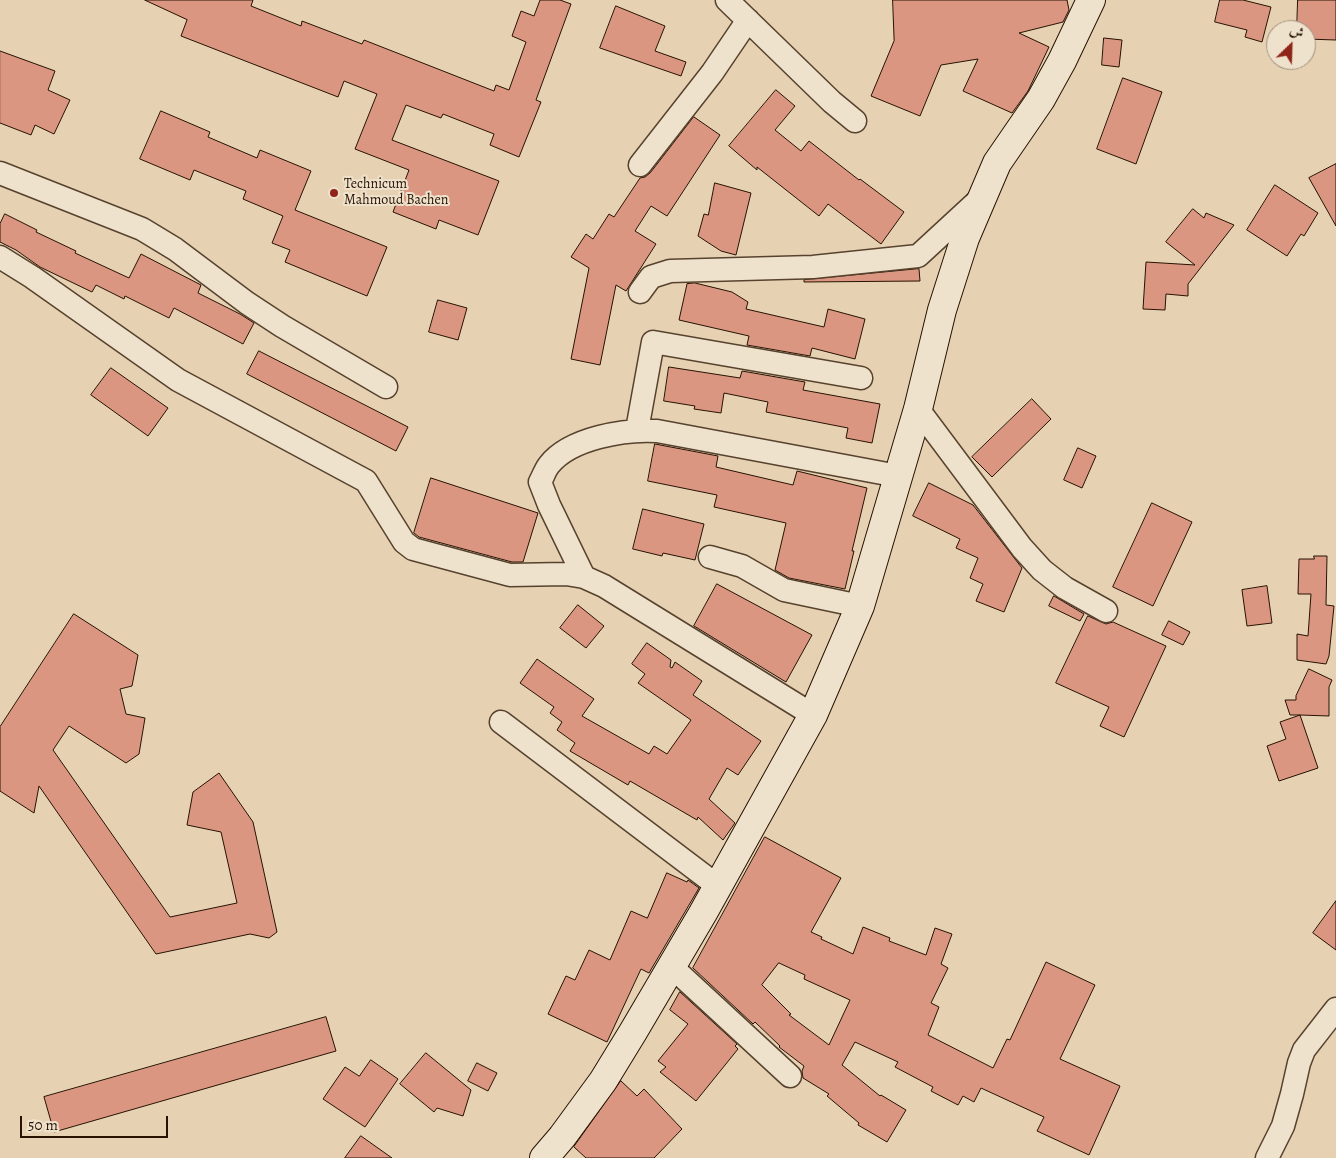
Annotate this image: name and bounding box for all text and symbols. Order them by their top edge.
north arrow [1266,20,1316,70]
text: ش [1287,20,1307,43]
place label: Technicum Mahmoud Bachen [344,177,448,210]
marker: Technicum Mahmoud Bachen [328,187,340,199]
scale bar [22,1106,170,1138]
text: 50 m [28,1115,58,1135]

